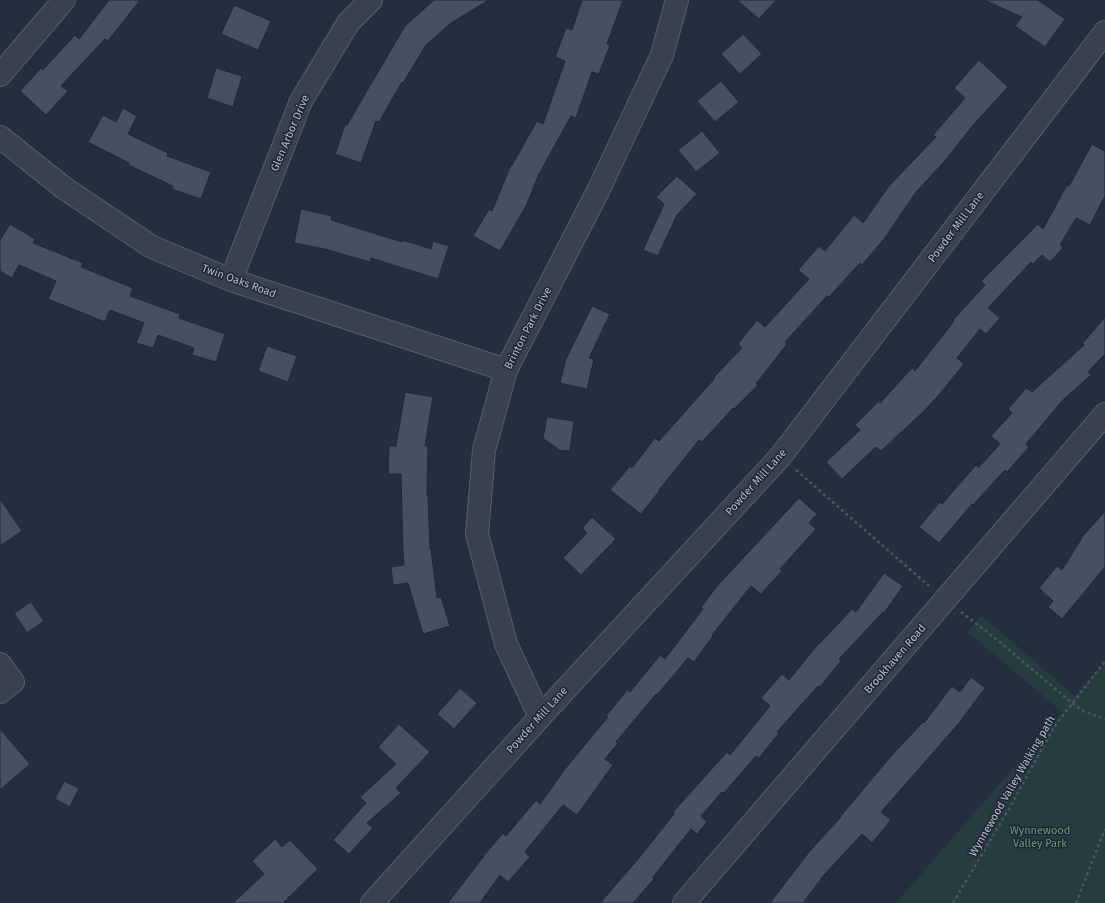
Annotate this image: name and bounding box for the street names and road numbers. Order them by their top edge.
street label: Glen Arbor Drive [268,93,312,173]
street label: Powder Mill Lane [925,189,987,265]
street label: Twin Oaks Road [200,262,278,300]
street label: Brinton Park Drive [502,285,554,371]
street label: Powder Mill Lane [723,446,789,518]
street label: Brookhaven Road [861,622,929,696]
street label: Powder Mill Lane [504,684,570,756]
street label: Wynnewood Valley Walking path [966,713,1058,859]

